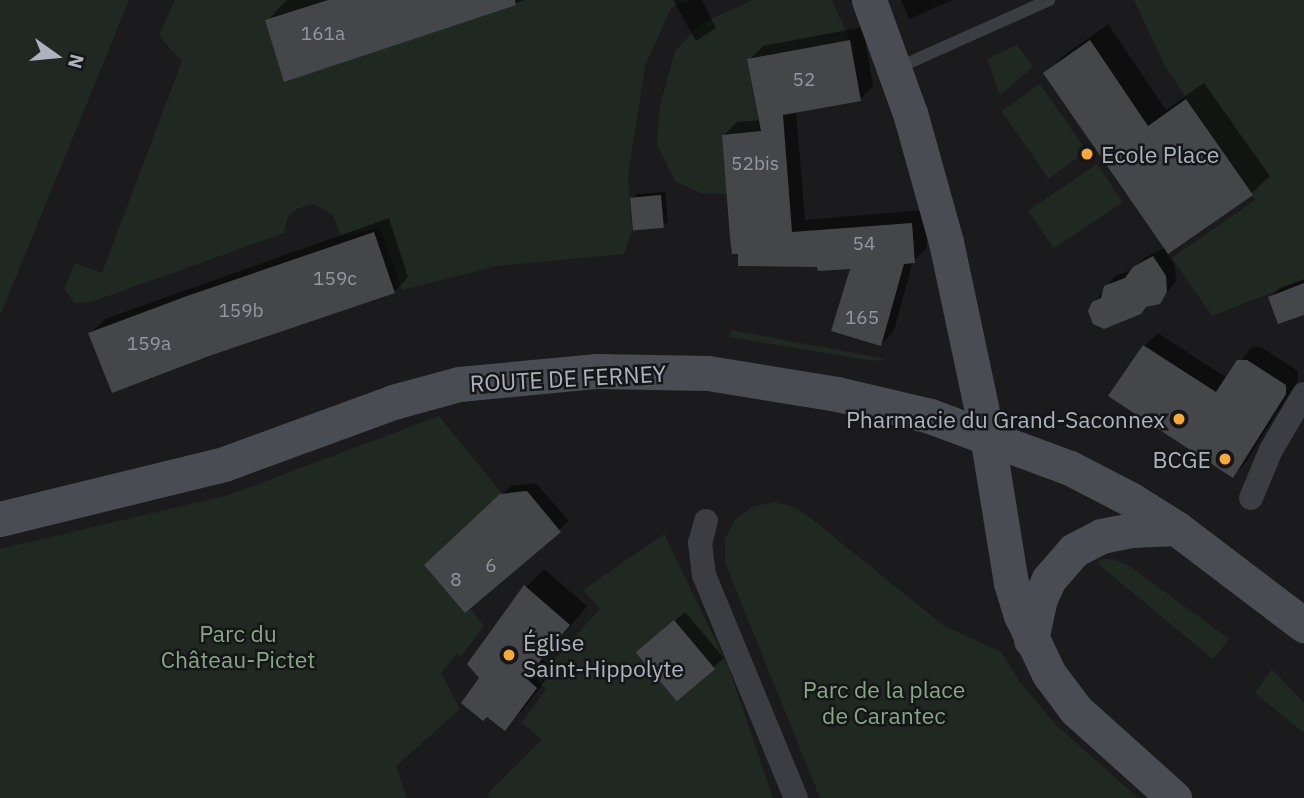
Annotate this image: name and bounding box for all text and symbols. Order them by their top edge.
north arrow [21,21,91,91]
house number: 161a [301,23,345,45]
text: N [63,52,90,71]
house number: 52 [793,69,815,91]
place label: Ecole Place [1101,140,1219,168]
marker: Ecole Place [1079,146,1095,162]
house number: 52bis [731,153,779,175]
house number: 54 [853,233,875,255]
house number: 159c [313,268,357,290]
house number: 159b [218,300,264,322]
house number: 165 [845,307,879,329]
house number: 159a [127,333,171,355]
street label: ROUTE DE FERNEY [469,359,667,397]
place label: Pharmacie du Grand-Saconnex [846,405,1165,433]
marker: Pharmacie du Grand-Saconnex [1171,411,1187,427]
place label: BCGE [1153,445,1211,473]
marker: BCGE [1217,451,1233,467]
house number: 6 [485,555,497,577]
house number: 8 [450,569,462,591]
park label: Parc du Château-Pictet [161,619,315,673]
place label: Église Saint-Hippolyte [523,628,684,682]
marker: Église Saint-Hippolyte [501,647,517,663]
park label: Parc de la place de Carantec [803,675,965,729]

